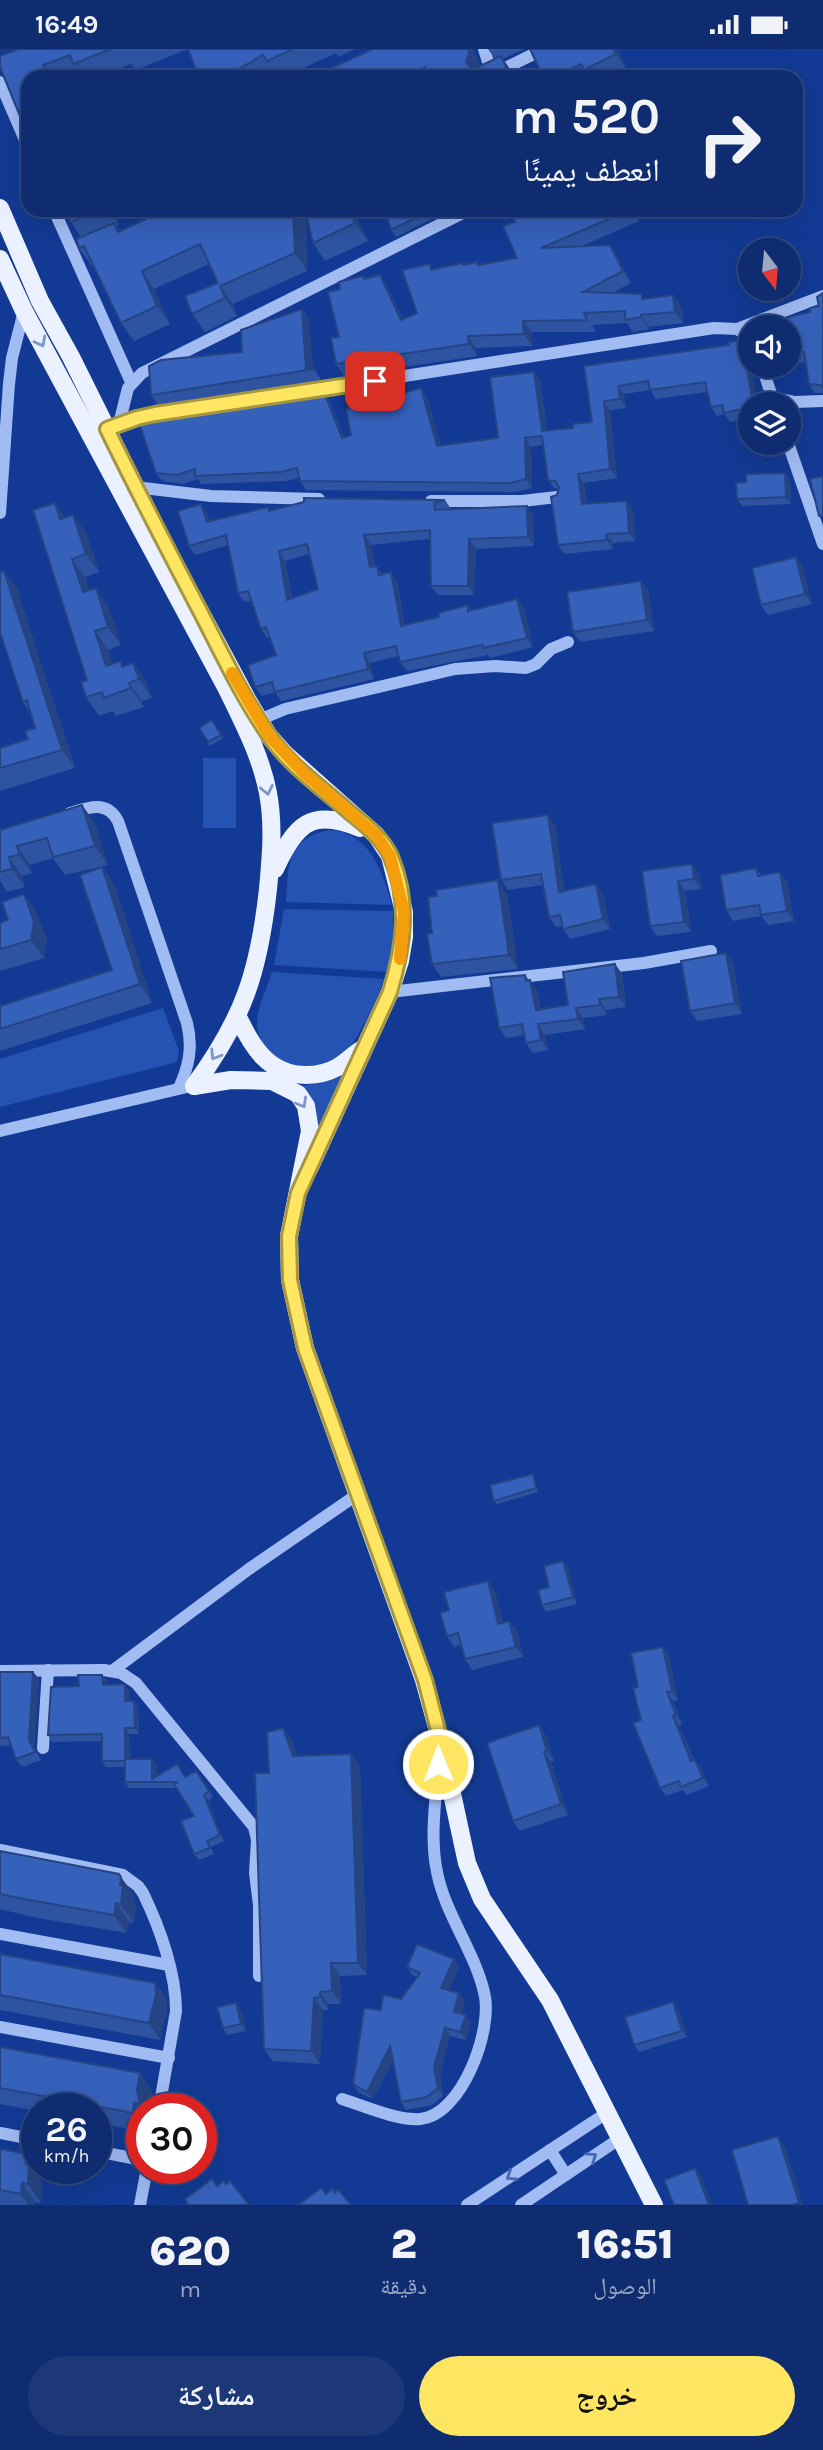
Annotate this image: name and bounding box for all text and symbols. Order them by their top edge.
text: 16:49 [35,9,98,40]
text: 520 m [512,88,660,145]
icon: right [684,98,775,189]
text: انعطف يمينًا [523,152,660,189]
north arrow [738,238,802,301]
map controls [738,238,801,455]
button: sound [738,315,801,378]
one-way arrow [33,335,46,347]
pin [345,351,405,411]
icon: arrive [356,362,394,400]
button: layers [738,392,801,455]
one-way arrow [259,784,274,796]
one-way arrow [211,1048,224,1061]
one-way arrow [294,1096,307,1109]
position arrow [401,1727,475,1801]
speed limit sign: 30 [126,2093,217,2184]
text: 26 [45,2109,88,2150]
text: km/h [44,2145,89,2167]
one-way arrow [584,2153,597,2166]
one-way arrow [506,2168,519,2181]
text: 2 [390,2219,417,2269]
text: 16:51 [576,2219,674,2269]
text: 620 [149,2226,231,2276]
text: دقيقة [380,2273,427,2300]
text: الوصول [593,2273,657,2300]
text: m [179,2276,201,2303]
button: مشاركة [28,2356,405,2436]
button: خروج [419,2356,795,2436]

